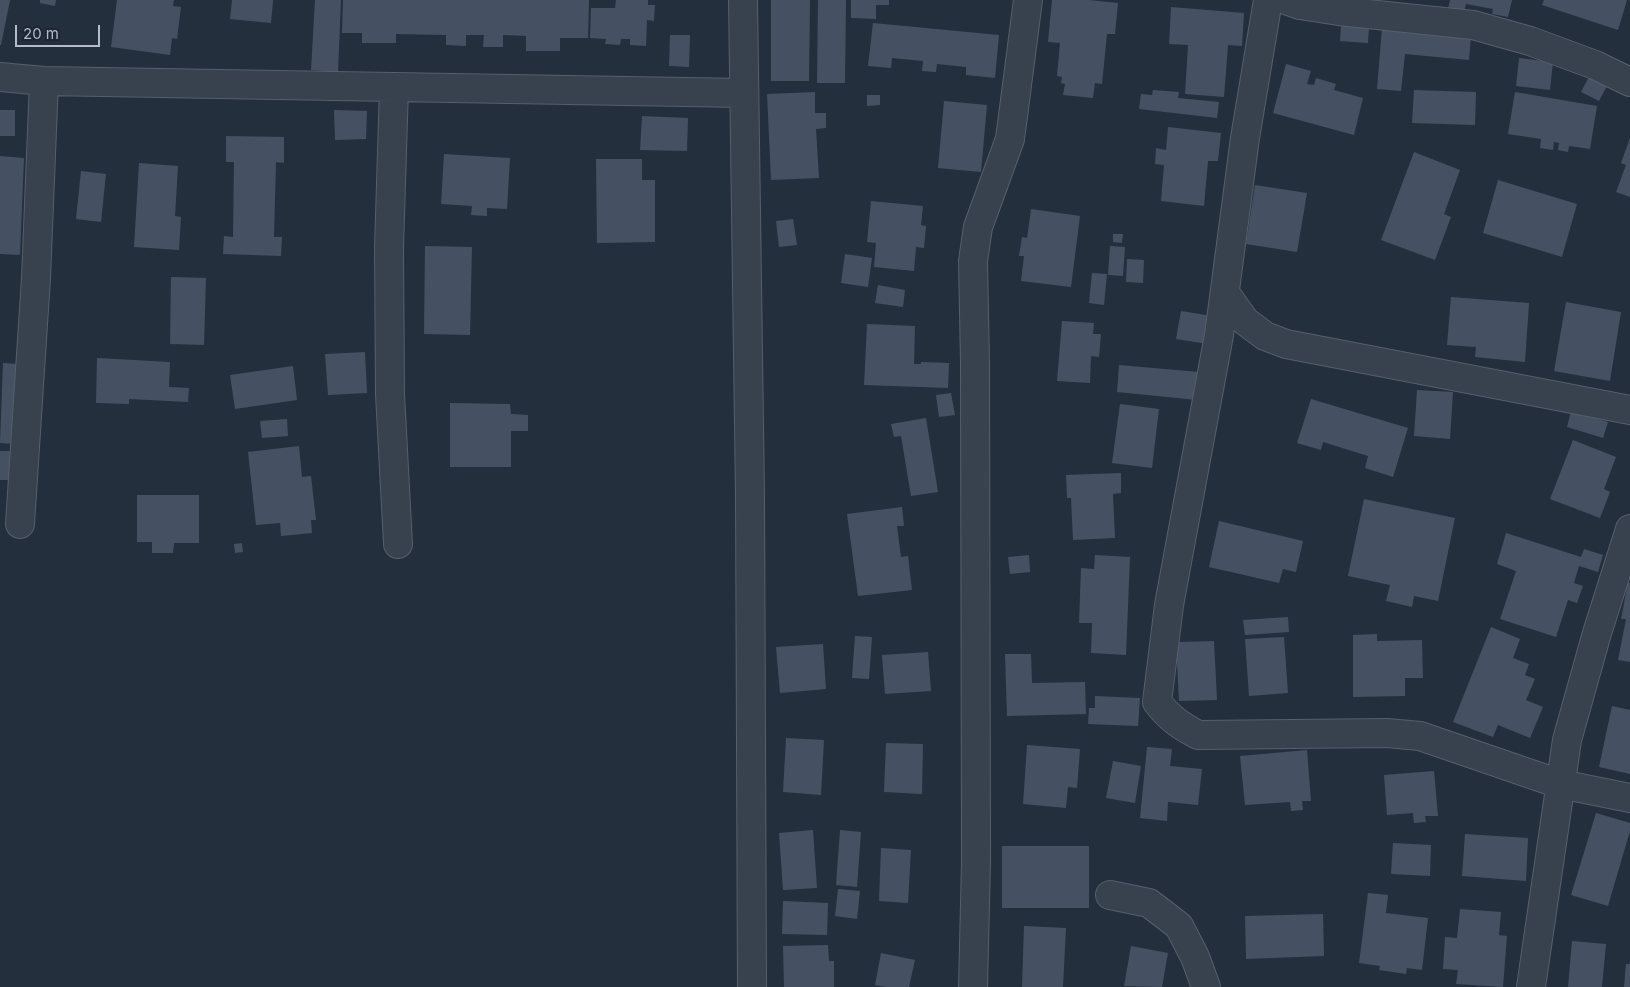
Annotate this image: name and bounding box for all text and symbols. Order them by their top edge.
scale bar [18,15,102,47]
text: 20 m [23,24,59,43]

